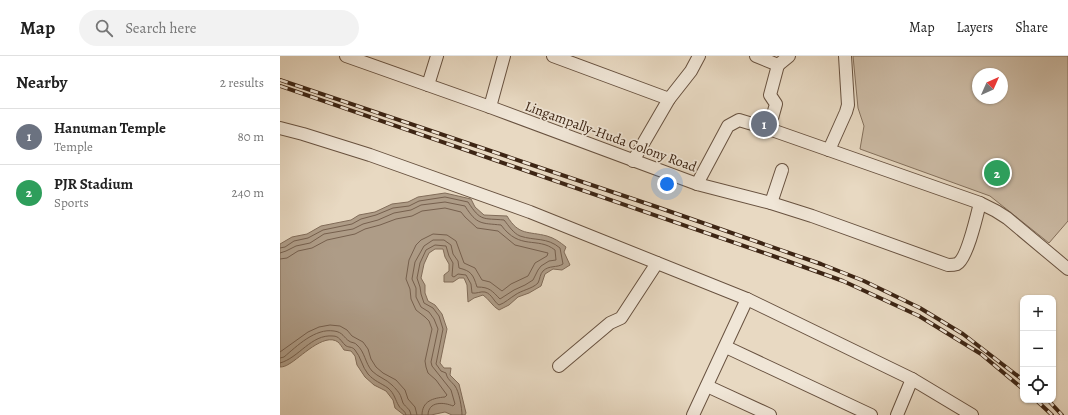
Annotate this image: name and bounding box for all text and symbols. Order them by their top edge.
search box [79,10,359,46]
text: Map [20,15,55,41]
icon: search [93,17,115,39]
text: Search here [125,18,197,38]
text: Map [909,18,935,37]
text: Layers [957,18,993,37]
text: Share [1015,18,1048,37]
north arrow [972,68,1008,104]
text: Nearby [16,71,67,94]
text: 2 results [220,74,264,91]
street label: Lingampally-Huda Colony Road [522,96,700,177]
pin: 1 [751,109,777,139]
text: Hanuman Temple [54,118,166,138]
text: 1 [27,128,31,145]
text: 80 m [237,128,264,145]
text: Temple [54,138,93,155]
pin: 2 [984,158,1010,188]
text: PJR Stadium [54,174,133,194]
your location [657,174,677,194]
text: 2 [26,184,32,201]
text: 240 m [232,184,264,201]
text: Sports [54,194,89,211]
map controls [1020,295,1056,403]
button: + [1020,295,1056,331]
button: − [1020,331,1056,367]
button: locate [1020,367,1056,403]

